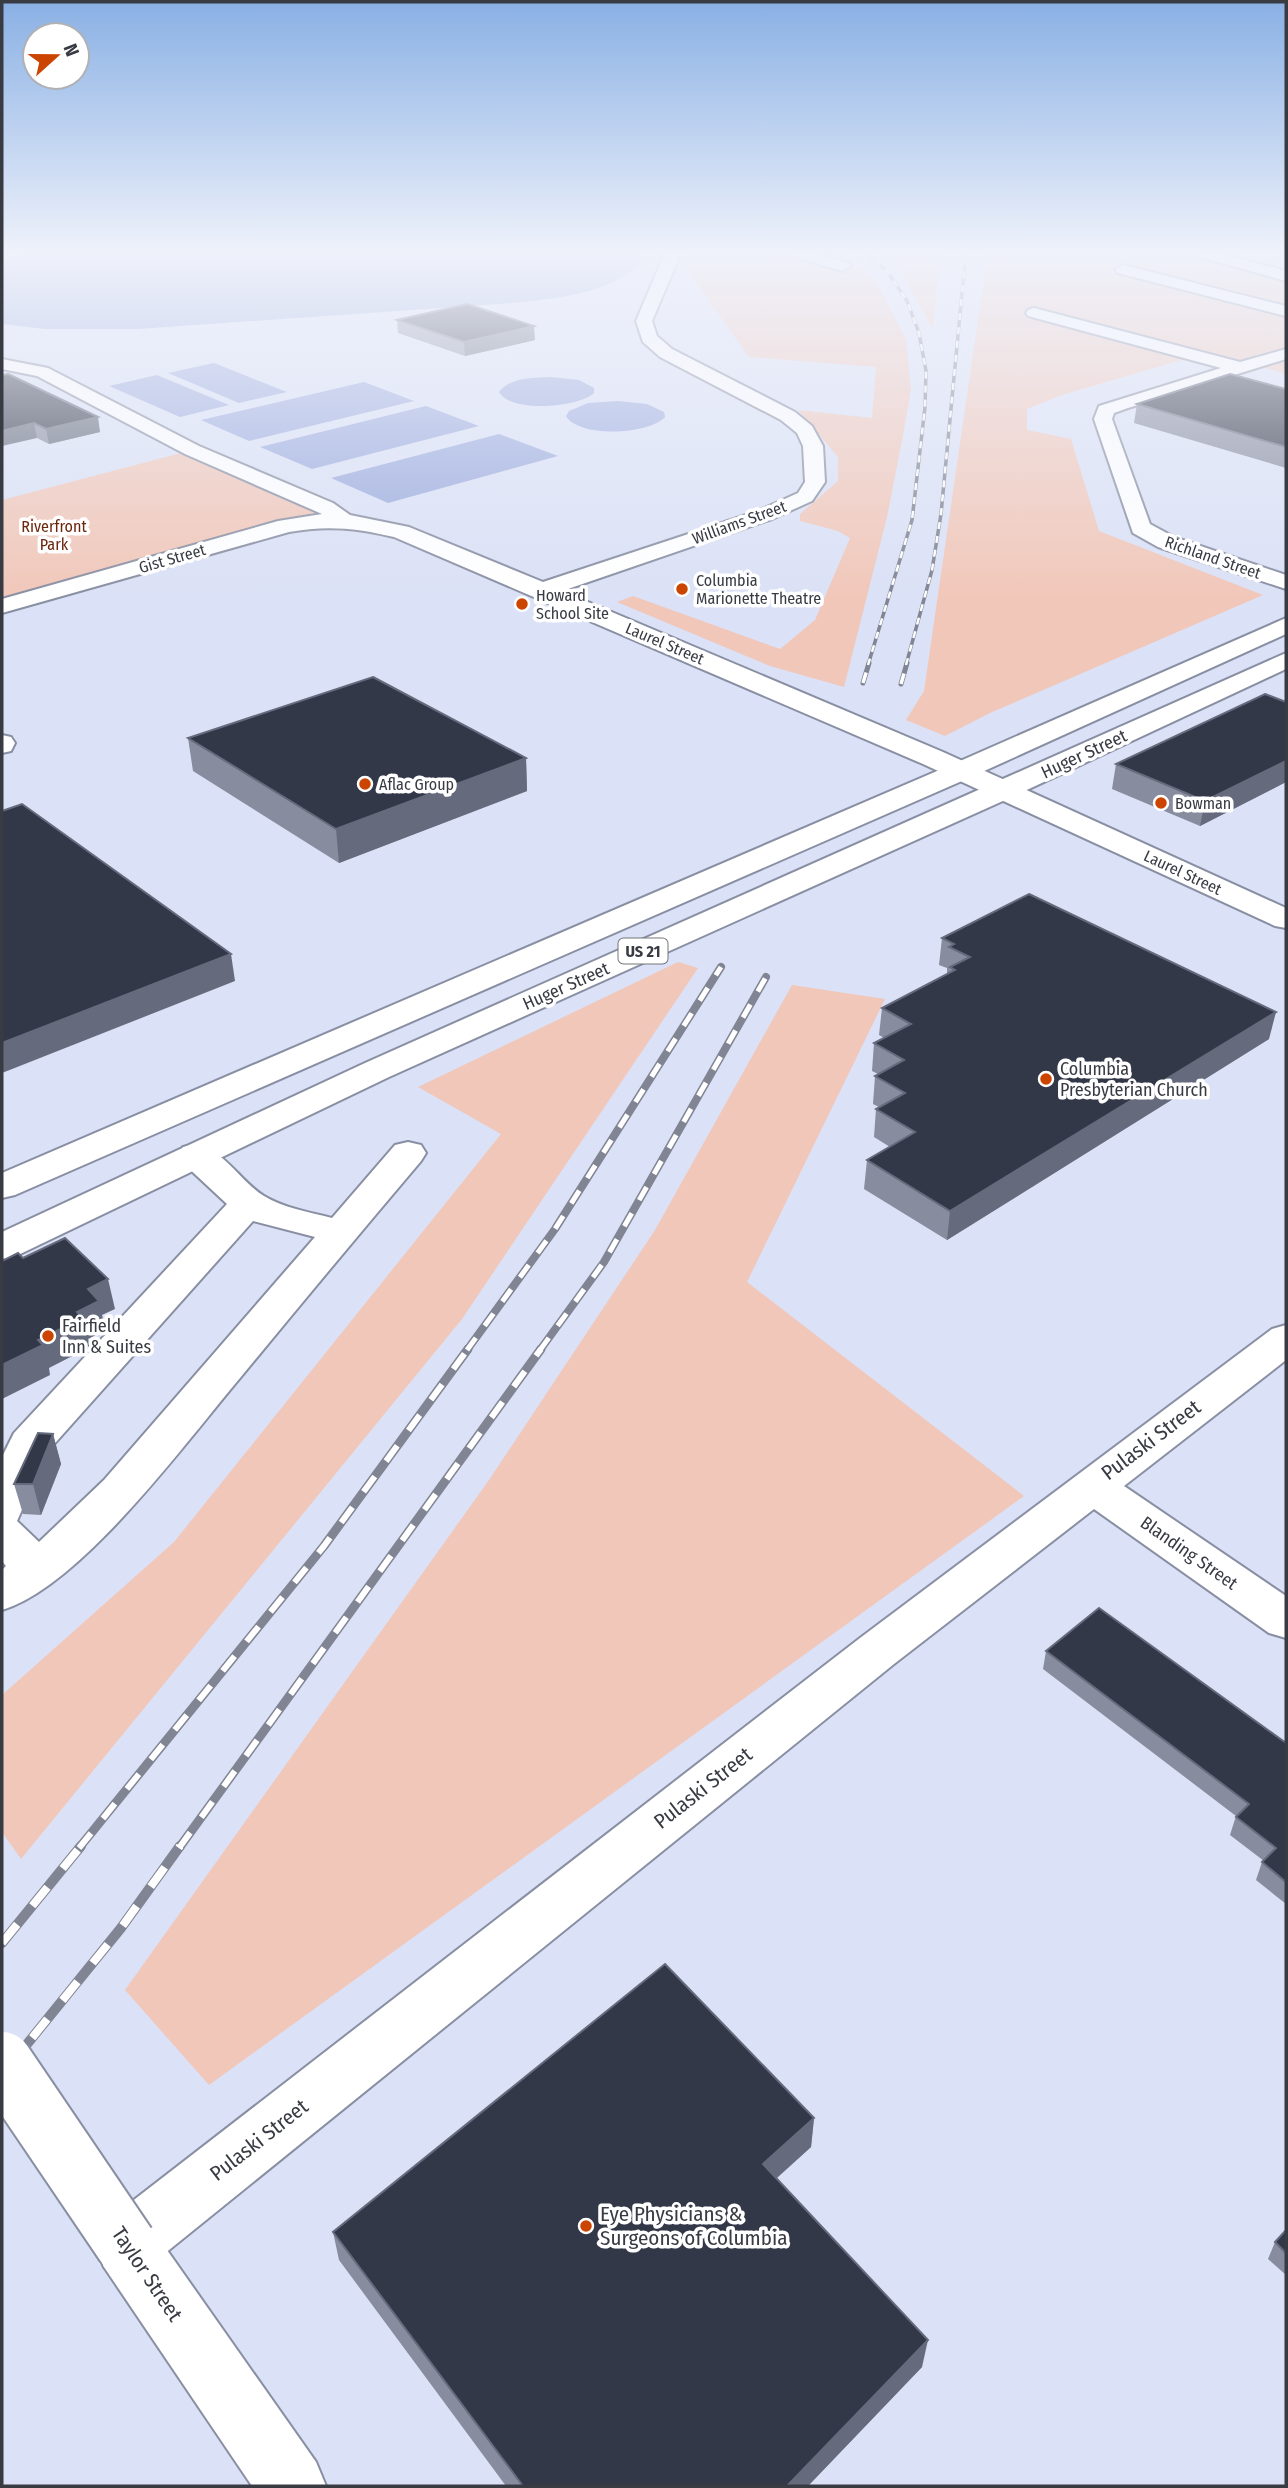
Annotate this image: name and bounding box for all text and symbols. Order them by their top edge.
north arrow [21,21,91,91]
text: N [59,41,84,60]
street label: Williams Street [690,496,789,548]
park label: Riverfront Park [21,517,87,554]
street label: Richland Street [1162,532,1264,583]
street label: Gist Street [137,540,208,577]
place label: Columbia Marionette Theatre [696,571,821,608]
marker: Columbia Marionette Theatre [674,581,690,597]
place label: Howard School Site [536,586,609,623]
marker: Howard School Site [514,596,530,612]
street label: Laurel Street [623,618,708,669]
street label: Huger Street [1038,725,1131,783]
place label: Aflac Group [379,775,454,794]
marker: Aflac Group [357,776,373,792]
place label: Bowman [1175,794,1231,813]
marker: Bowman [1153,795,1169,811]
street label: Laurel Street [1141,846,1225,899]
road number: US 21 [618,939,668,964]
street label: Huger Street [519,957,613,1015]
place label: Columbia Presbyterian Church [1060,1058,1208,1101]
marker: Columbia Presbyterian Church [1038,1071,1054,1087]
place label: Fairfield Inn & Suites [62,1315,152,1358]
marker: Fairfield Inn & Suites [40,1328,56,1344]
street label: Pulaski Street [1096,1394,1206,1486]
street label: Blanding Street [1136,1511,1242,1595]
street label: Pulaski Street [649,1741,757,1834]
street label: Pulaski Street [205,2093,313,2186]
place label: Eye Physicians & Surgeons of Columbia [600,2201,788,2251]
marker: Eye Physicians & Surgeons of Columbia [578,2218,594,2234]
street label: Taylor Street [106,2222,188,2326]

